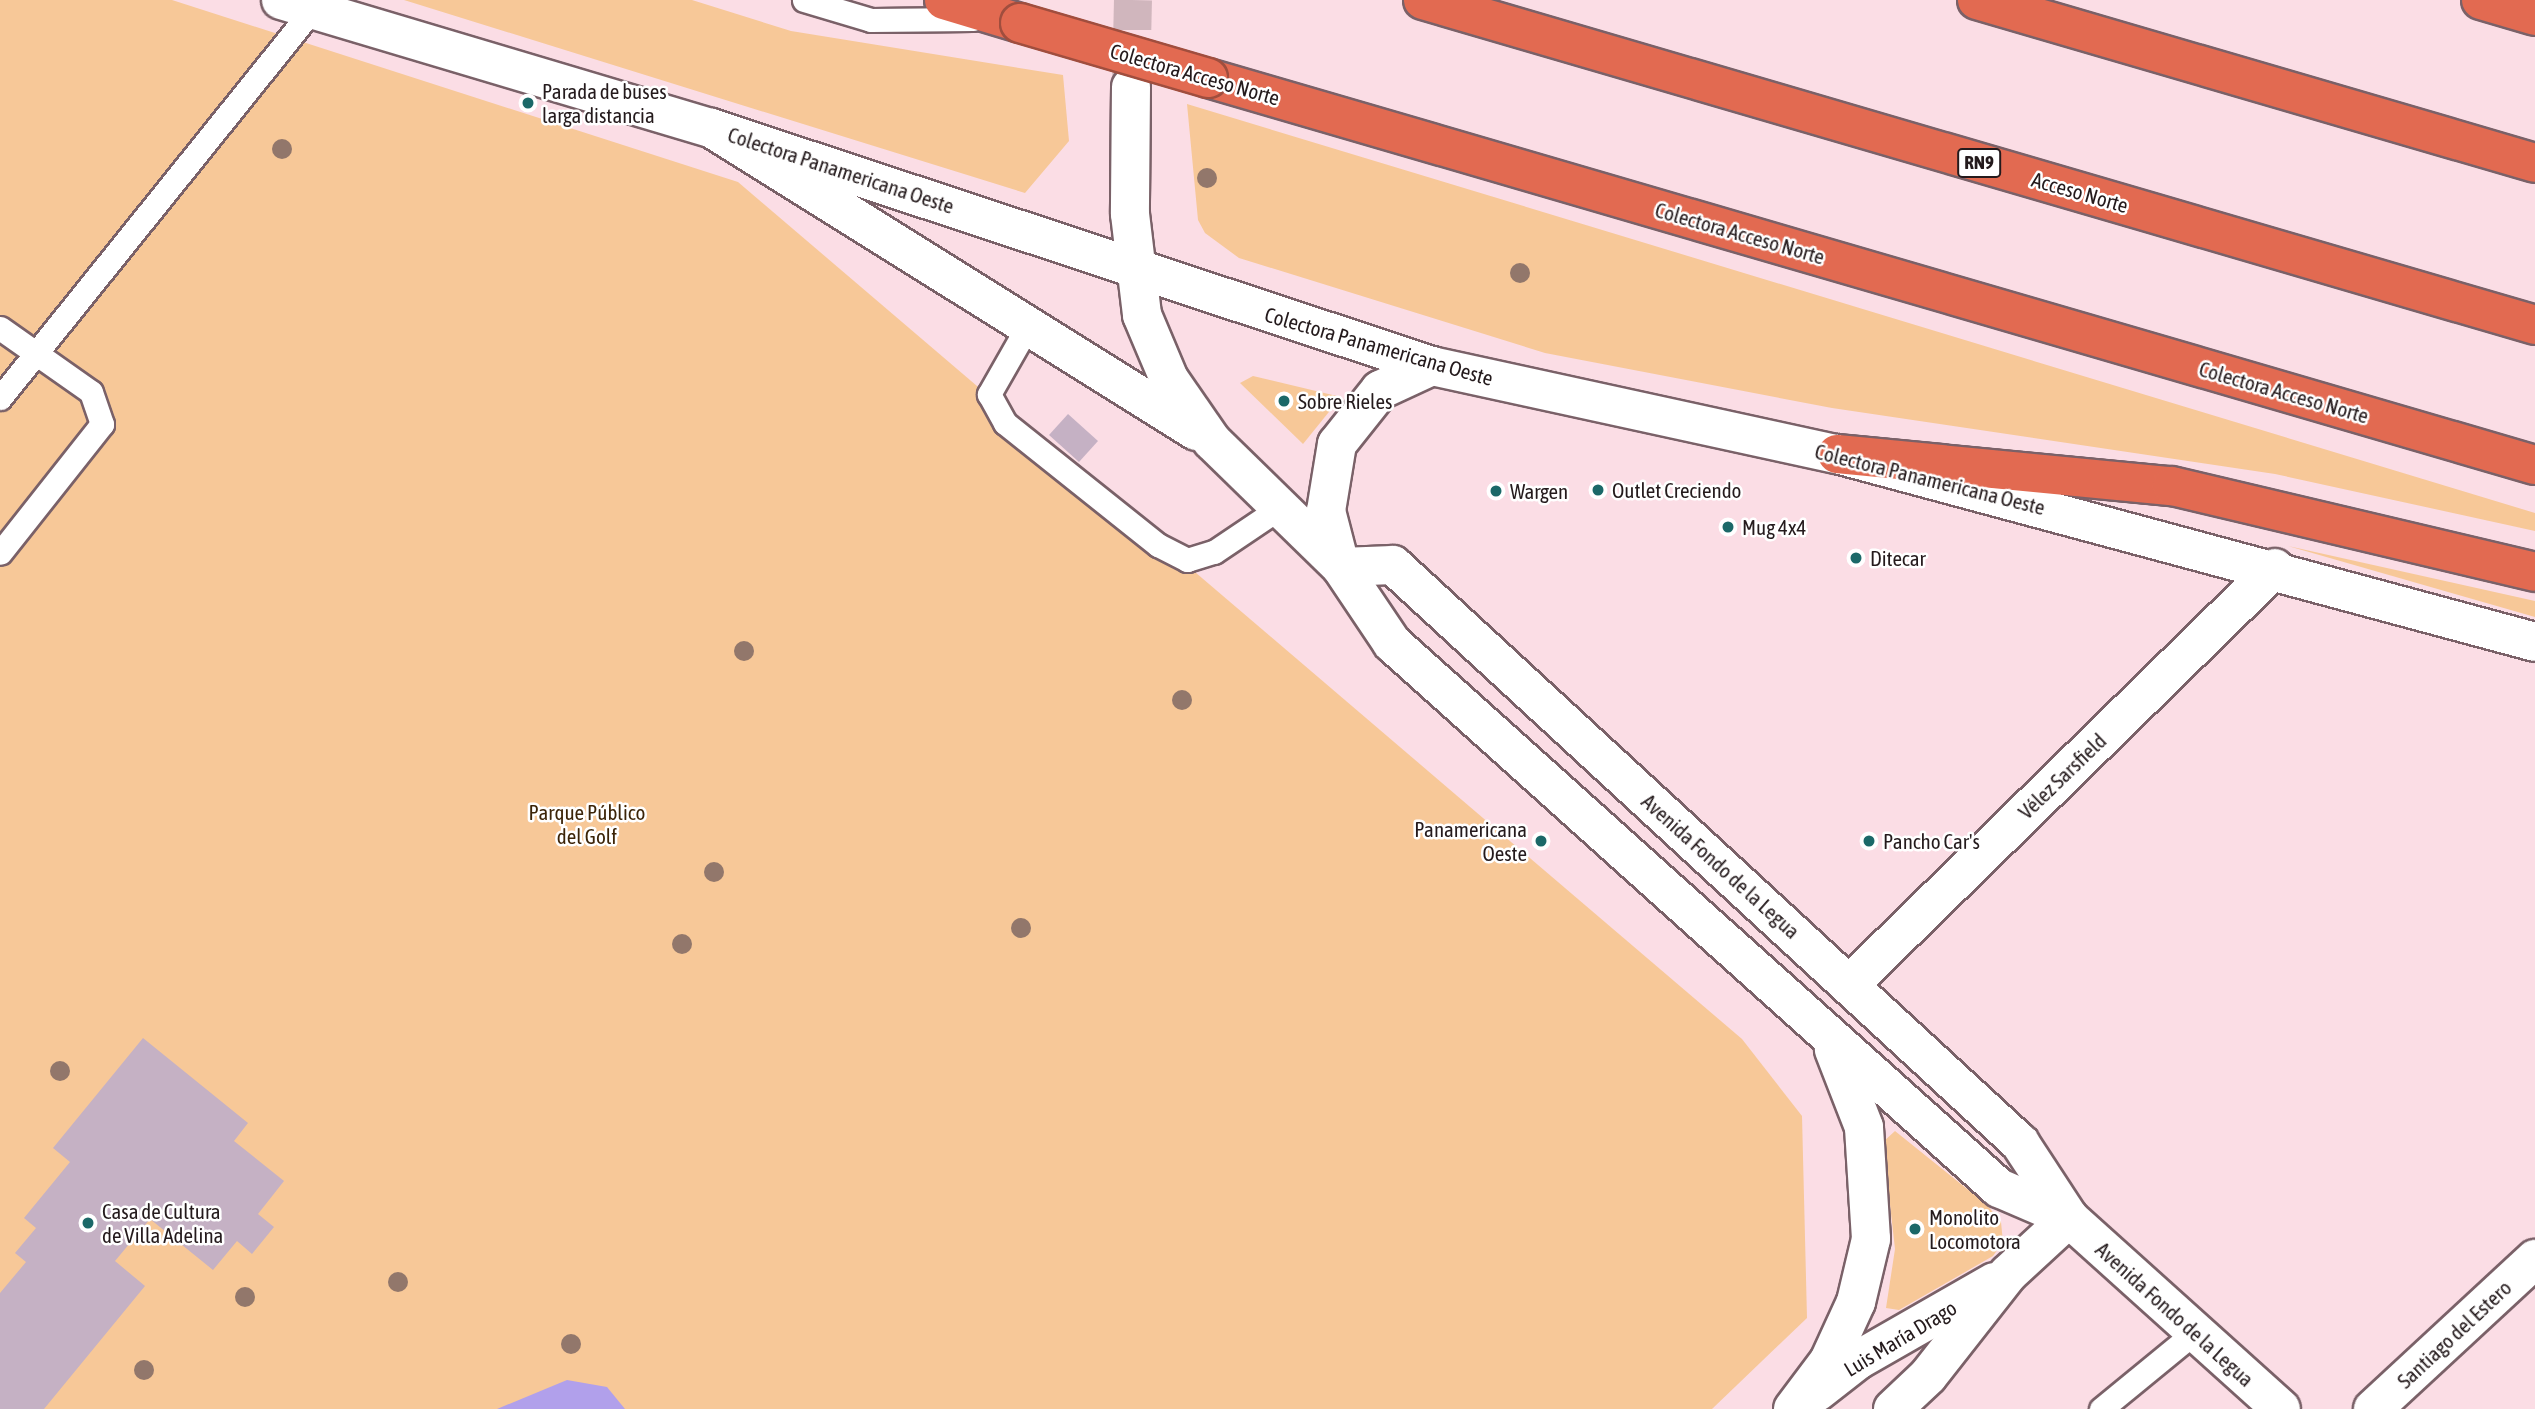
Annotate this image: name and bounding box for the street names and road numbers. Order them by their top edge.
street label: Colectora Acceso Norte [1107,38,1283,110]
street label: Colectora Panamericana Oeste [725,122,957,218]
road number: RN9 [1956,148,2002,178]
street label: Acceso Norte [2029,166,2131,218]
street label: Colectora Acceso Norte [1652,197,1828,269]
street label: Colectora Panamericana Oeste [1262,301,1496,391]
street label: Colectora Acceso Norte [2196,356,2372,428]
street label: Colectora Panamericana Oeste [1812,438,2048,520]
street label: Vélez Sarsfield [2013,728,2111,824]
street label: Avenida Fondo de la Legua [1637,788,1805,944]
street label: Avenida Fondo de la Legua [2091,1236,2259,1392]
street label: Santiago del Estero [2392,1275,2516,1393]
street label: Luis María Drago [1839,1295,1961,1381]

